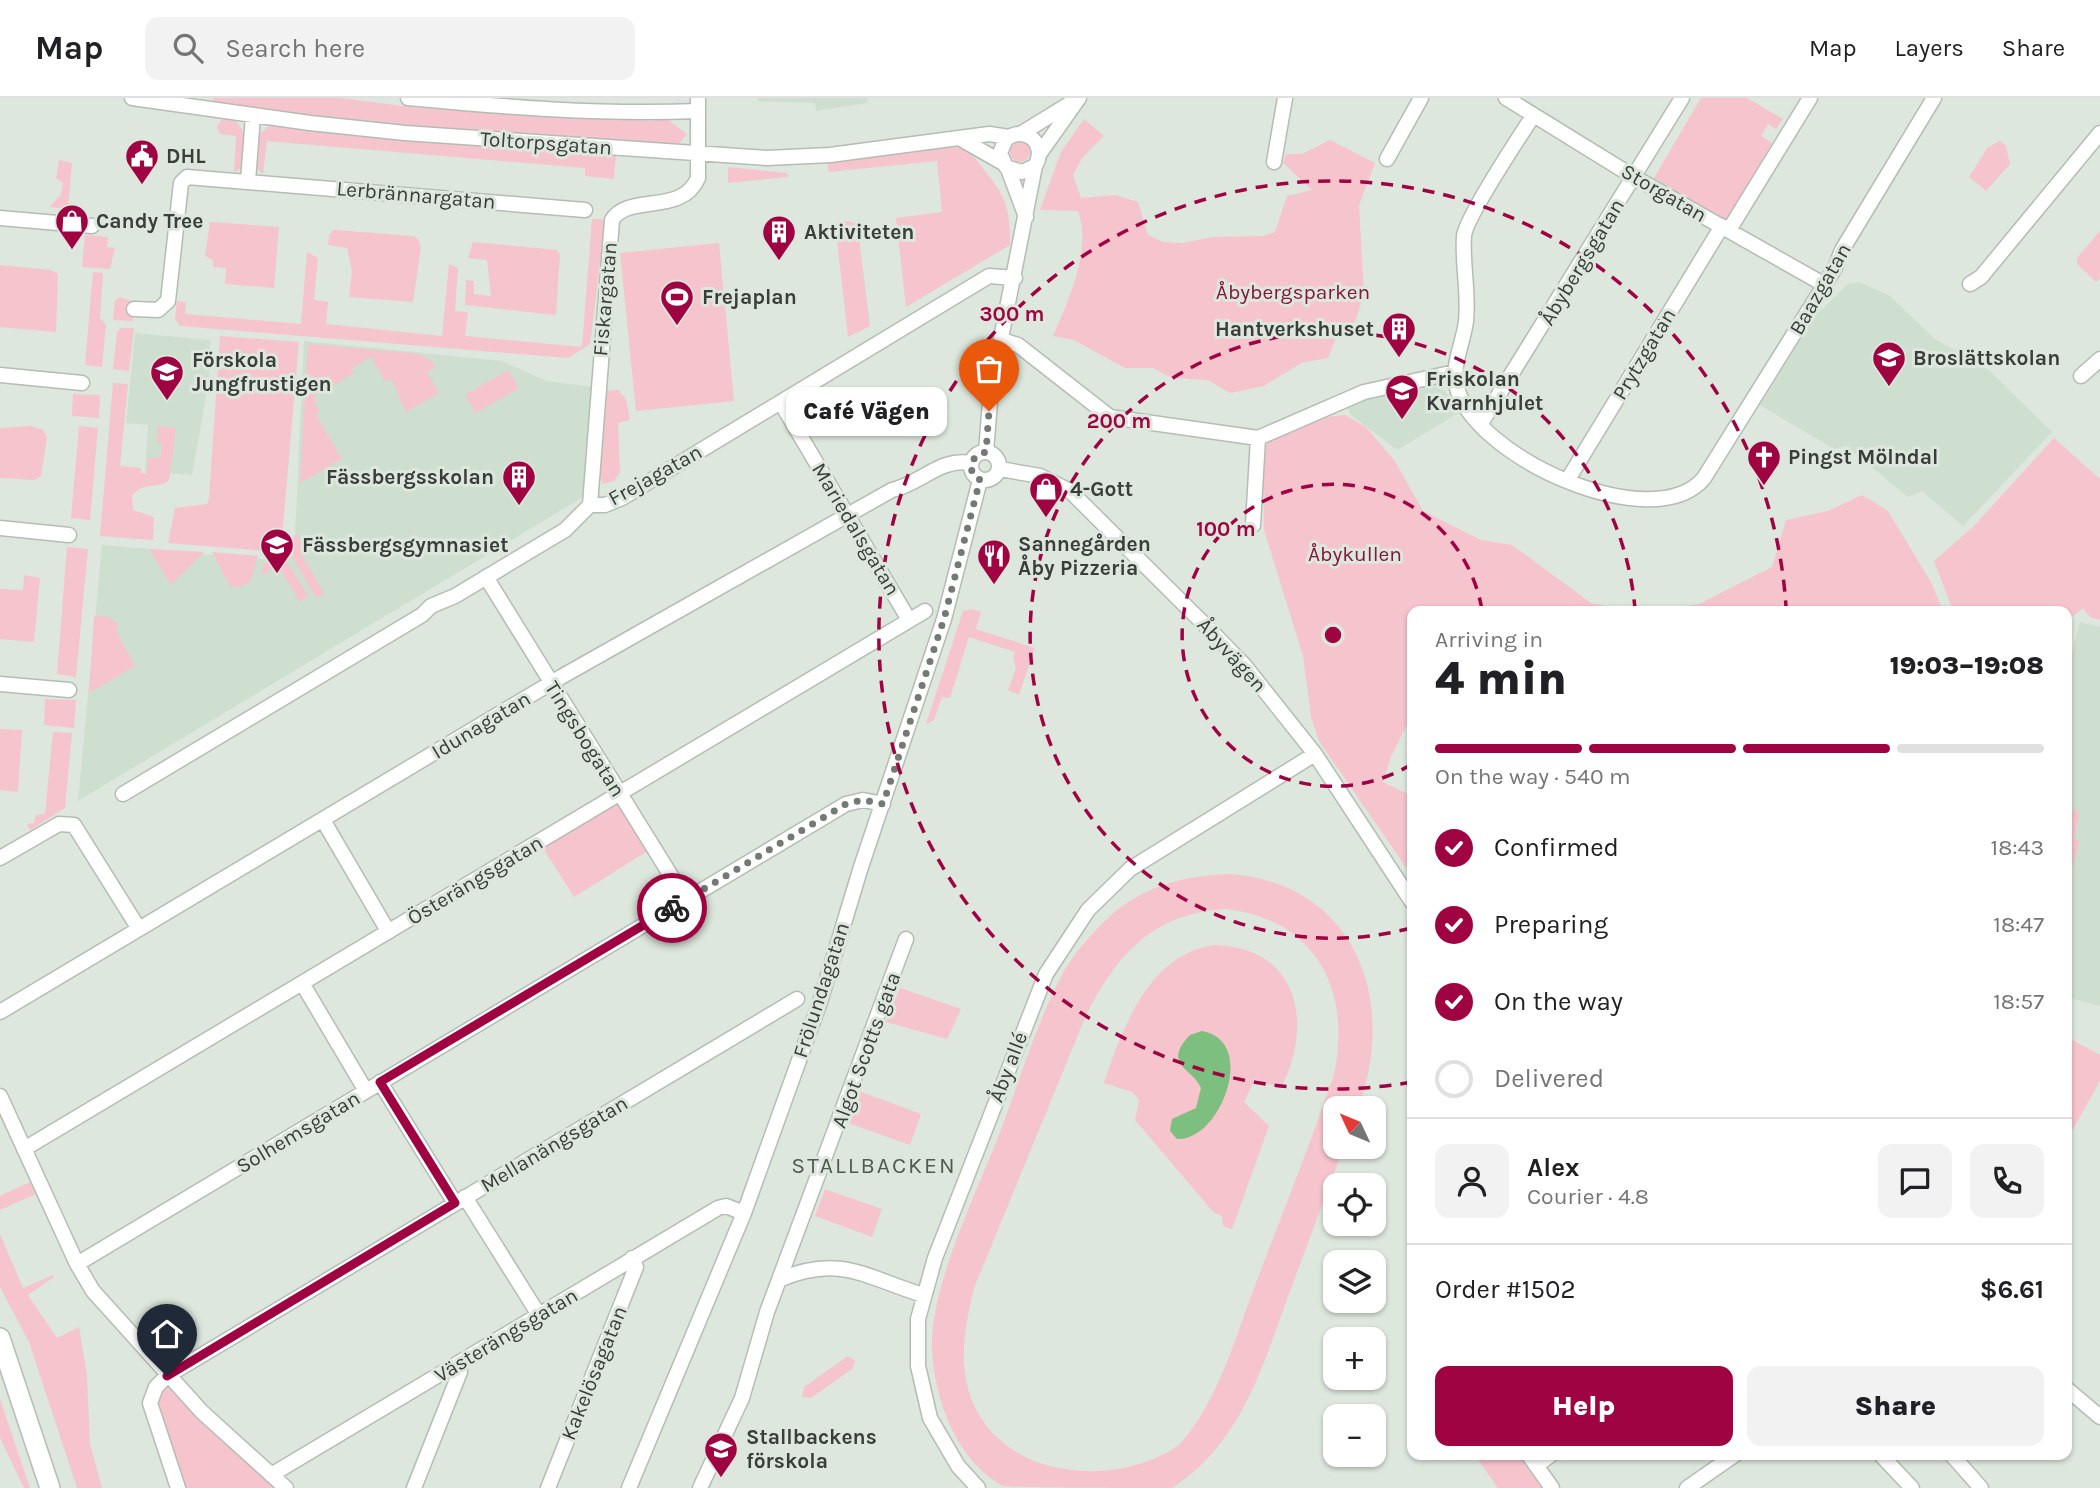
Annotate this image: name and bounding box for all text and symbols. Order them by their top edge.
search box [145,17,635,80]
text: Map [35,29,103,67]
icon: search [169,29,207,67]
text: Search here [225,33,365,64]
text: Map [1809,34,1857,62]
text: Layers [1895,34,1964,62]
text: Share [2002,34,2065,62]
street label: Toltorpsgatan [479,126,613,160]
public building icon: DHL [123,137,161,186]
place label: DHL [166,144,206,168]
street label: Storgatan [1617,159,1711,227]
street label: Lerbrännargatan [336,176,496,214]
street label: Åbybergsgatan [1535,194,1629,330]
shop icon: Candy Tree [53,202,91,251]
place label: Candy Tree [96,209,203,233]
building icon: Aktiviteten [760,213,798,262]
place label: Aktiviteten [804,220,914,244]
street label: Baazgatan [1784,239,1856,339]
street label: Fiskargatan [588,241,622,357]
sports icon: Frejaplan [658,278,696,327]
park label: Åbybergsparken [1216,280,1370,304]
place label: Frejaplan [702,285,797,309]
text: 300 m [980,302,1044,326]
street label: Prytzgatan [1607,304,1681,404]
building icon: Hantverkshuset [1380,310,1418,359]
place label: Hantverkshuset [1215,317,1374,341]
pin [959,339,1019,411]
school or university icon: Broslättskolan [1870,339,1908,388]
place label: Broslättskolan [1913,346,2060,370]
place label: Förskola Jungfrustigen [192,348,332,396]
icon: bag [970,350,1008,388]
school or university icon: Förskola Jungfrustigen [148,353,186,402]
place label: Friskolan Kvarnhjulet [1426,367,1543,415]
school or university icon: Friskolan Kvarnhjulet [1383,372,1421,421]
callout: Café Vägen [786,386,947,436]
text: Café Vägen [803,398,930,425]
text: 200 m [1087,409,1151,433]
church icon: Pingst Mölndal [1745,438,1783,487]
street label: Frejagatan [604,440,706,510]
place label: Pingst Mölndal [1788,445,1938,469]
building icon: Fässbergsskolan [500,458,538,507]
street label: Mariedalsgatan [807,458,905,600]
place label: Fässbergsskolan [326,465,494,489]
shop icon: 4-Gott [1027,470,1065,519]
place label: 4-Gott [1070,477,1133,501]
text: 100 m [1196,517,1256,541]
school or university icon: Fässbergsgymnasiet [258,526,296,575]
place label: Sannegården Åby Pizzeria [1018,532,1151,580]
place label: Fässbergsgymnasiet [302,533,508,557]
restaurant icon: Sannegården Åby Pizzeria [975,537,1013,586]
park label: Åbykullen [1308,542,1402,566]
street label: Åbyvägen [1192,613,1272,697]
centre of rings [1321,623,1345,647]
text: Arriving in [1435,626,1543,653]
text: 19:03–19:08 [1890,650,2044,681]
text: 4 min [1435,652,1567,706]
street label: Tingsbogatan [540,677,630,801]
street label: Idunagatan [427,686,535,764]
text: On the way · 540 m [1435,763,1631,790]
icon: check [1435,829,1473,867]
street label: Österängsgatan [403,830,547,930]
text: Confirmed [1494,832,1619,863]
text: 18:43 [1991,834,2044,861]
courier [637,873,707,943]
icon: bike [653,889,691,927]
icon: check [1435,906,1473,944]
text: Preparing [1494,909,1608,940]
text: 18:47 [1993,911,2044,938]
street label: Frölundagatan [788,919,854,1061]
street label: Algot Scotts gata [827,969,905,1131]
icon: check [1435,983,1473,1021]
text: On the way [1494,986,1623,1017]
text: 18:57 [1993,988,2044,1015]
street label: Åby allé [984,1028,1032,1106]
text: Delivered [1494,1063,1604,1094]
street label: Solhemsgatan [232,1086,364,1178]
street label: Mellanängsgatan [476,1091,632,1197]
north arrow [1323,1096,1386,1158]
map controls [1323,1096,1386,1467]
button: person [1435,1144,1509,1218]
button: chat [1878,1144,1952,1218]
button: phone [1970,1144,2044,1218]
district label: STALLBACKEN [791,1152,957,1179]
text: Alex [1527,1152,1579,1183]
button: locate [1323,1173,1386,1236]
text: Courier · 4.8 [1527,1183,1649,1210]
button: layers [1323,1250,1386,1313]
text: Order #1502 [1435,1274,1576,1305]
text: $6.61 [1980,1274,2044,1305]
street label: Västerängsgatan [430,1283,582,1387]
street label: Kakelösagatan [556,1302,632,1444]
pin [137,1304,197,1376]
icon: home [148,1315,186,1353]
button: + [1323,1327,1386,1390]
button: Help [1435,1366,1733,1446]
button: Share [1747,1366,2044,1446]
button: − [1323,1404,1386,1467]
place label: Stallbackens förskola [746,1425,877,1473]
school or university icon: Stallbackens förskola [702,1430,740,1479]

